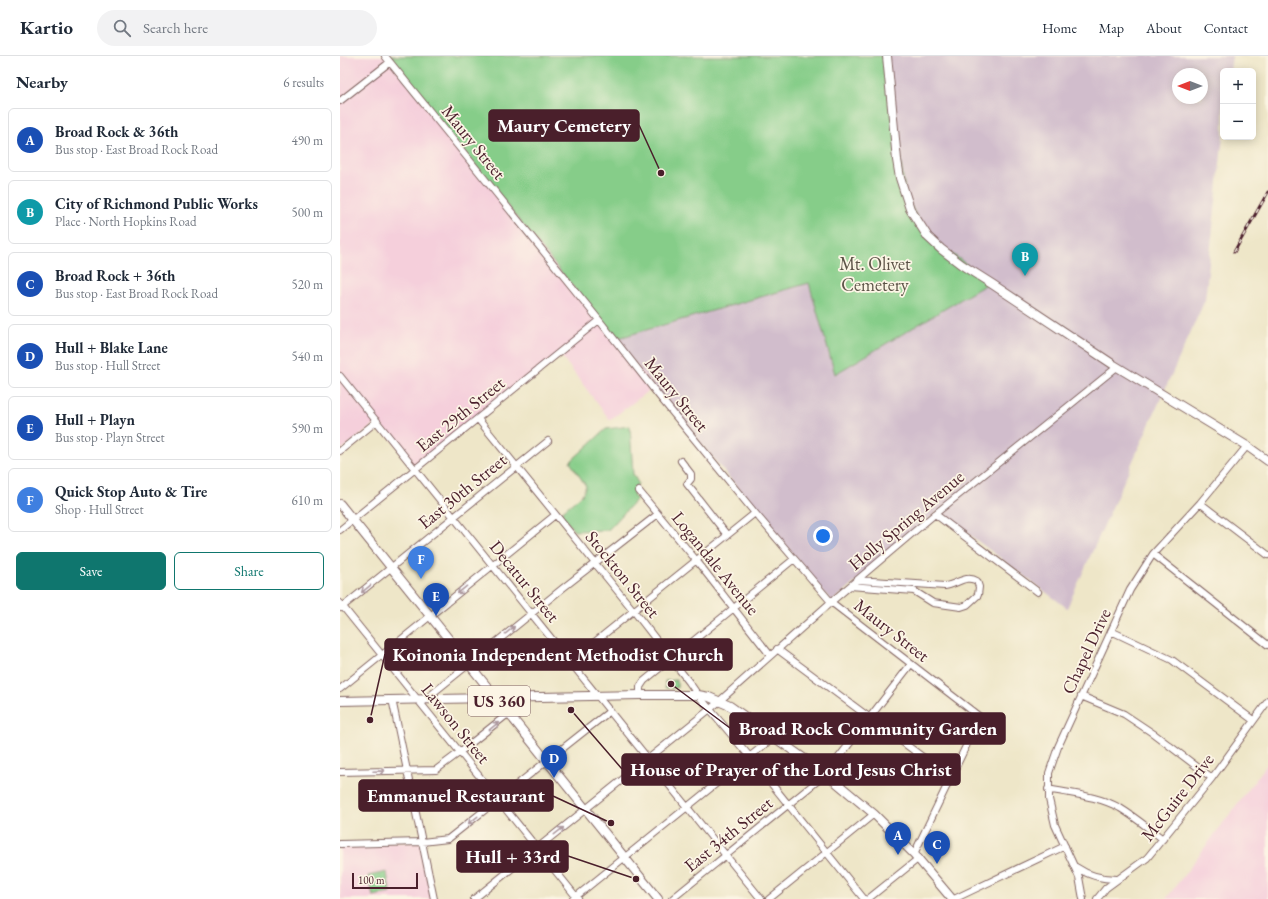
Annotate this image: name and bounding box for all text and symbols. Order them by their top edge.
search box [97,10,377,46]
text: Kartio [20,15,73,40]
icon: search [111,17,133,39]
text: Search here [143,18,208,37]
text: Home [1042,19,1077,37]
text: Map [1099,19,1124,37]
text: About [1146,19,1182,37]
text: Contact [1204,19,1248,37]
north arrow [1172,68,1208,104]
map controls [1220,68,1256,140]
button: + [1220,68,1256,104]
text: Nearby [16,71,68,93]
text: 6 results [283,74,324,91]
street label: Maury Street [437,100,511,184]
button: − [1220,104,1256,140]
callout: Maury Cemetery [489,110,639,141]
text: Maury Cemetery [497,113,632,138]
text: Broad Rock & 36th [55,122,178,141]
text: A [25,132,35,149]
text: 490 m [292,132,323,149]
text: Bus stop · East Broad Rock Road [55,141,218,158]
text: City of Richmond Public Works [55,194,258,213]
text: B [26,204,34,221]
text: 500 m [292,204,323,221]
text: Place · North Hopkins Road [55,213,197,230]
pin: B [1012,243,1038,276]
park label: Mt. Olivet Cemetery [839,252,911,296]
text: Broad Rock + 36th [55,266,176,285]
text: C [25,276,35,293]
text: 520 m [292,276,323,293]
text: Bus stop · East Broad Rock Road [55,285,218,302]
text: Hull + Blake Lane [55,338,168,357]
text: D [25,348,35,365]
text: 540 m [292,348,323,365]
street label: Maury Street [640,352,714,436]
text: Bus stop · Hull Street [55,357,160,374]
street label: East 29th Street [411,371,509,457]
text: Hull + Playn [55,410,135,429]
text: E [26,420,34,437]
text: 590 m [292,420,323,437]
text: Bus stop · Playn Street [55,429,165,446]
street label: East 30th Street [413,448,511,534]
street label: Holly Spring Avenue [843,465,969,575]
text: Quick Stop Auto & Tire [55,482,207,501]
text: F [26,492,34,509]
text: 610 m [292,492,323,509]
text: Shop · Hull Street [55,501,144,518]
street label: Logandale Avenue [667,506,765,620]
street label: Stockton Street [581,526,665,623]
your location [813,526,833,546]
street label: Decatur Street [485,535,565,627]
pin: F [408,546,434,579]
button: Save [16,552,166,590]
button: Share [174,552,324,590]
pin: E [423,583,449,616]
one-way arrow [360,584,371,593]
one-way arrow [457,585,468,594]
street label: Maury Street [850,593,935,667]
street label: Chapel Drive [1056,604,1116,698]
one-way arrow [505,626,516,635]
callout: Koinonia Independent Methodist Church [385,639,732,670]
text: Koinonia Independent Methodist Church [392,642,724,667]
street label: Lawson Street [417,678,496,768]
road number: US 360 [468,686,530,716]
callout: Broad Rock Community Garden [730,713,1005,744]
text: Broad Rock Community Garden [739,716,998,741]
one-way arrow [488,721,499,730]
pin: D [541,745,567,778]
street label: McGuire Drive [1136,748,1218,846]
callout: House of Prayer of the Lord Jesus Christ [622,754,960,785]
text: House of Prayer of the Lord Jesus Christ [630,757,952,782]
one-way arrow [372,767,385,775]
callout: Emmanuel Restaurant [359,780,553,811]
text: Emmanuel Restaurant [367,783,545,808]
street label: East 34th Street [679,791,777,877]
one-way arrow [468,816,479,824]
pin: A [885,822,911,855]
one-way arrow [553,827,564,835]
pin: C [924,831,950,864]
callout: Hull + 33rd [457,841,568,872]
text: Hull + 33rd [466,844,561,869]
scale bar [352,871,418,890]
text: 100 m [358,873,385,887]

